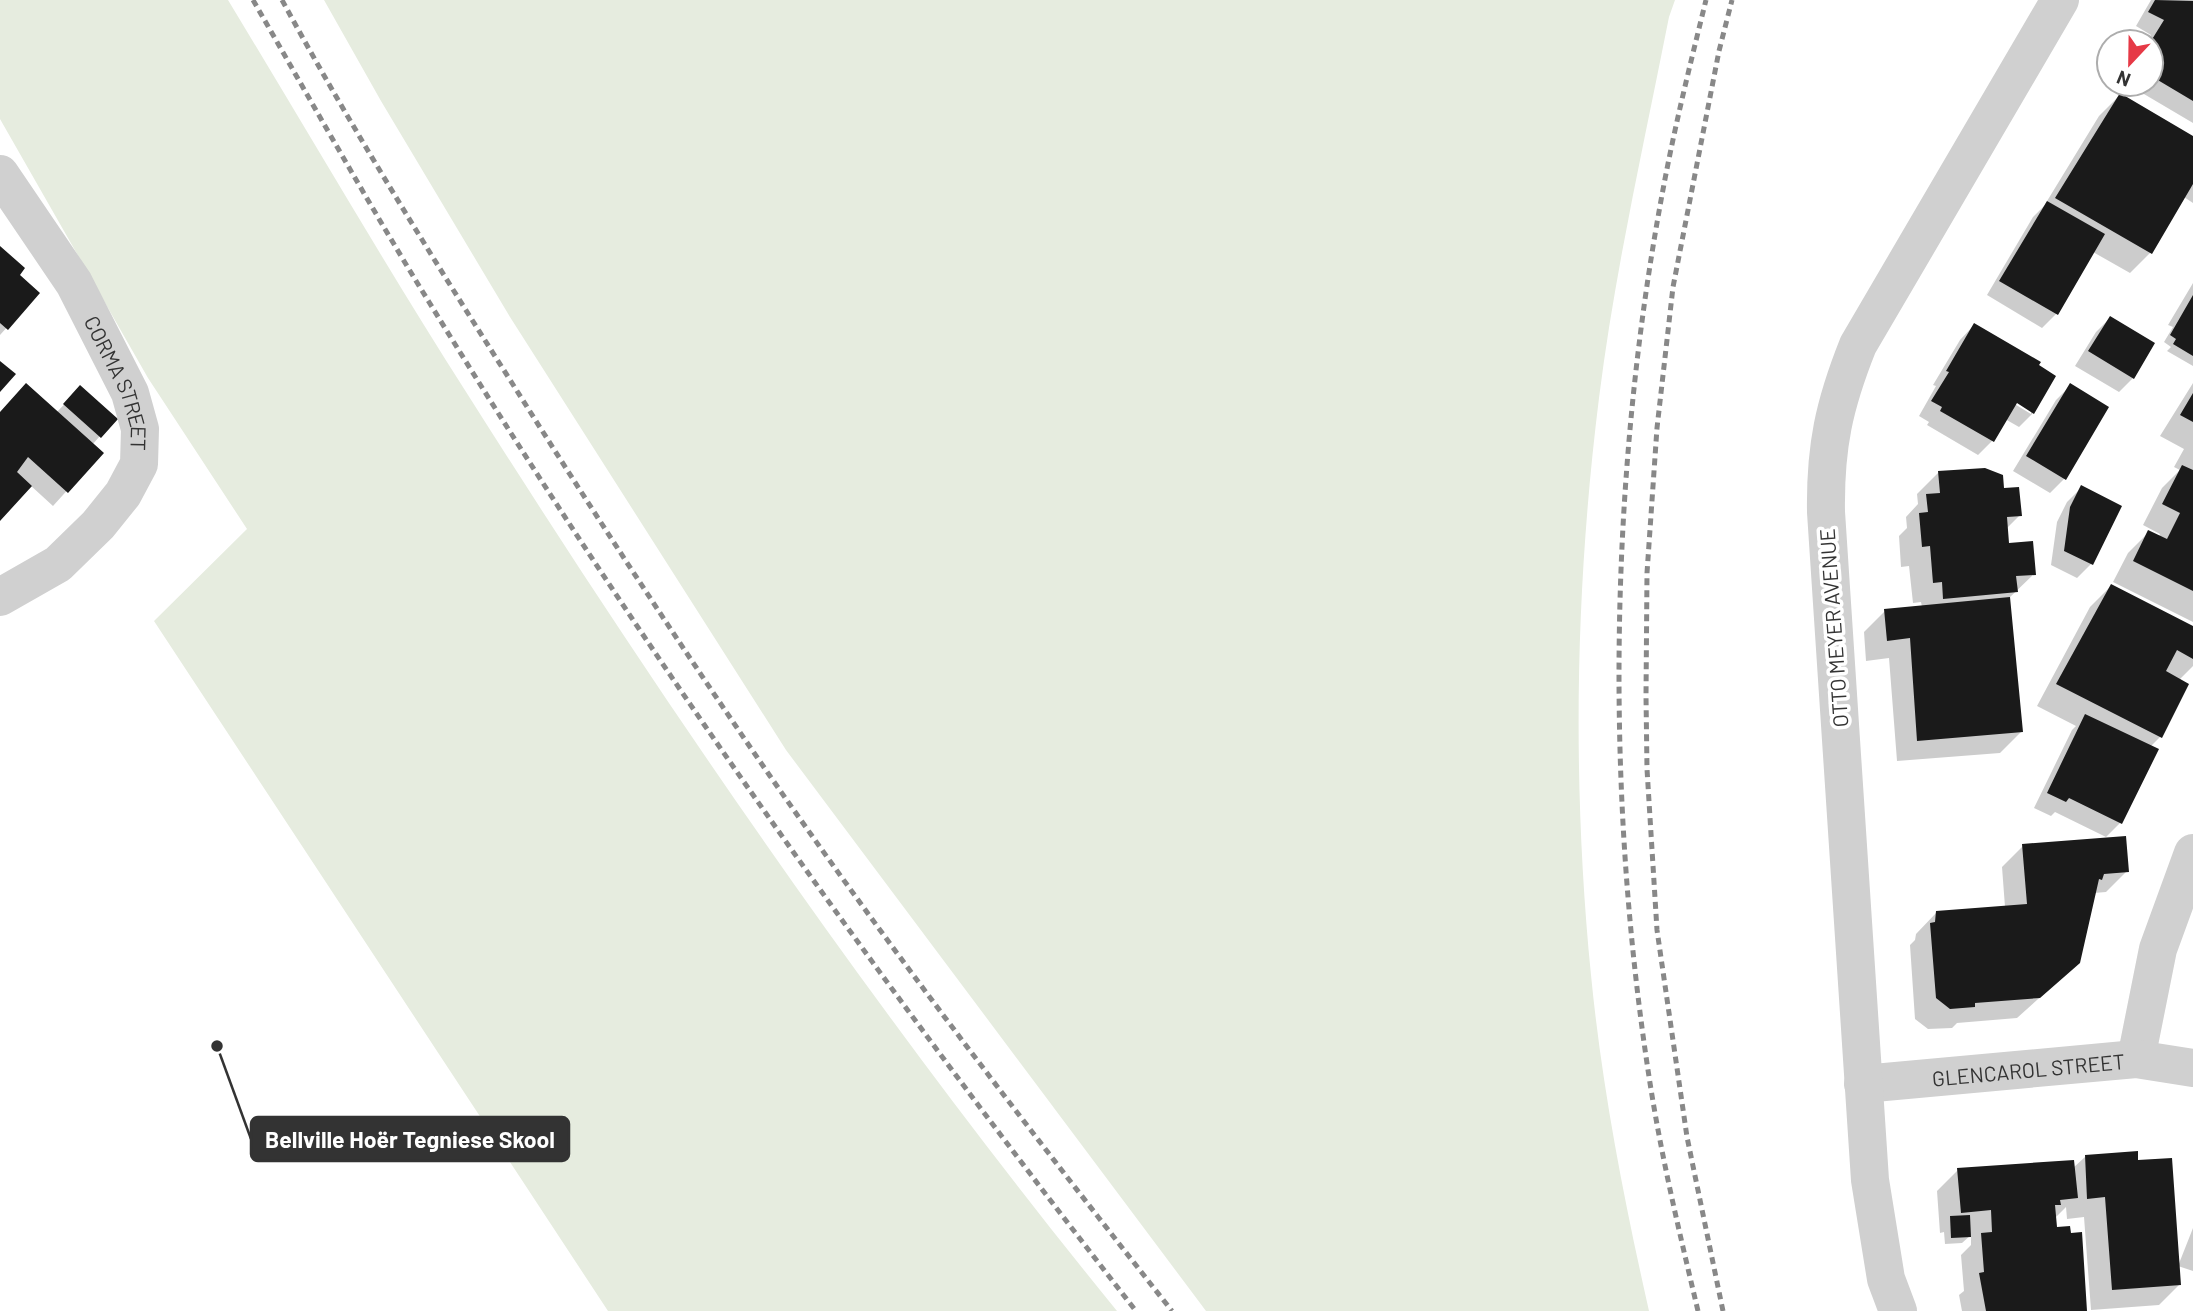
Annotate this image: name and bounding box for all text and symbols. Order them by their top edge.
north arrow [2095,28,2165,98]
text: N [2113,66,2134,92]
street label: CORMA STREET [80,311,153,451]
street label: OTTO MEYER AVENUE [1814,528,1852,728]
street label: GLENCAROL STREET [1931,1048,2126,1090]
callout: Bellville Hoër Tegniese Skool [251,1117,569,1161]
text: Bellville Hoër Tegniese Skool [265,1125,555,1153]

